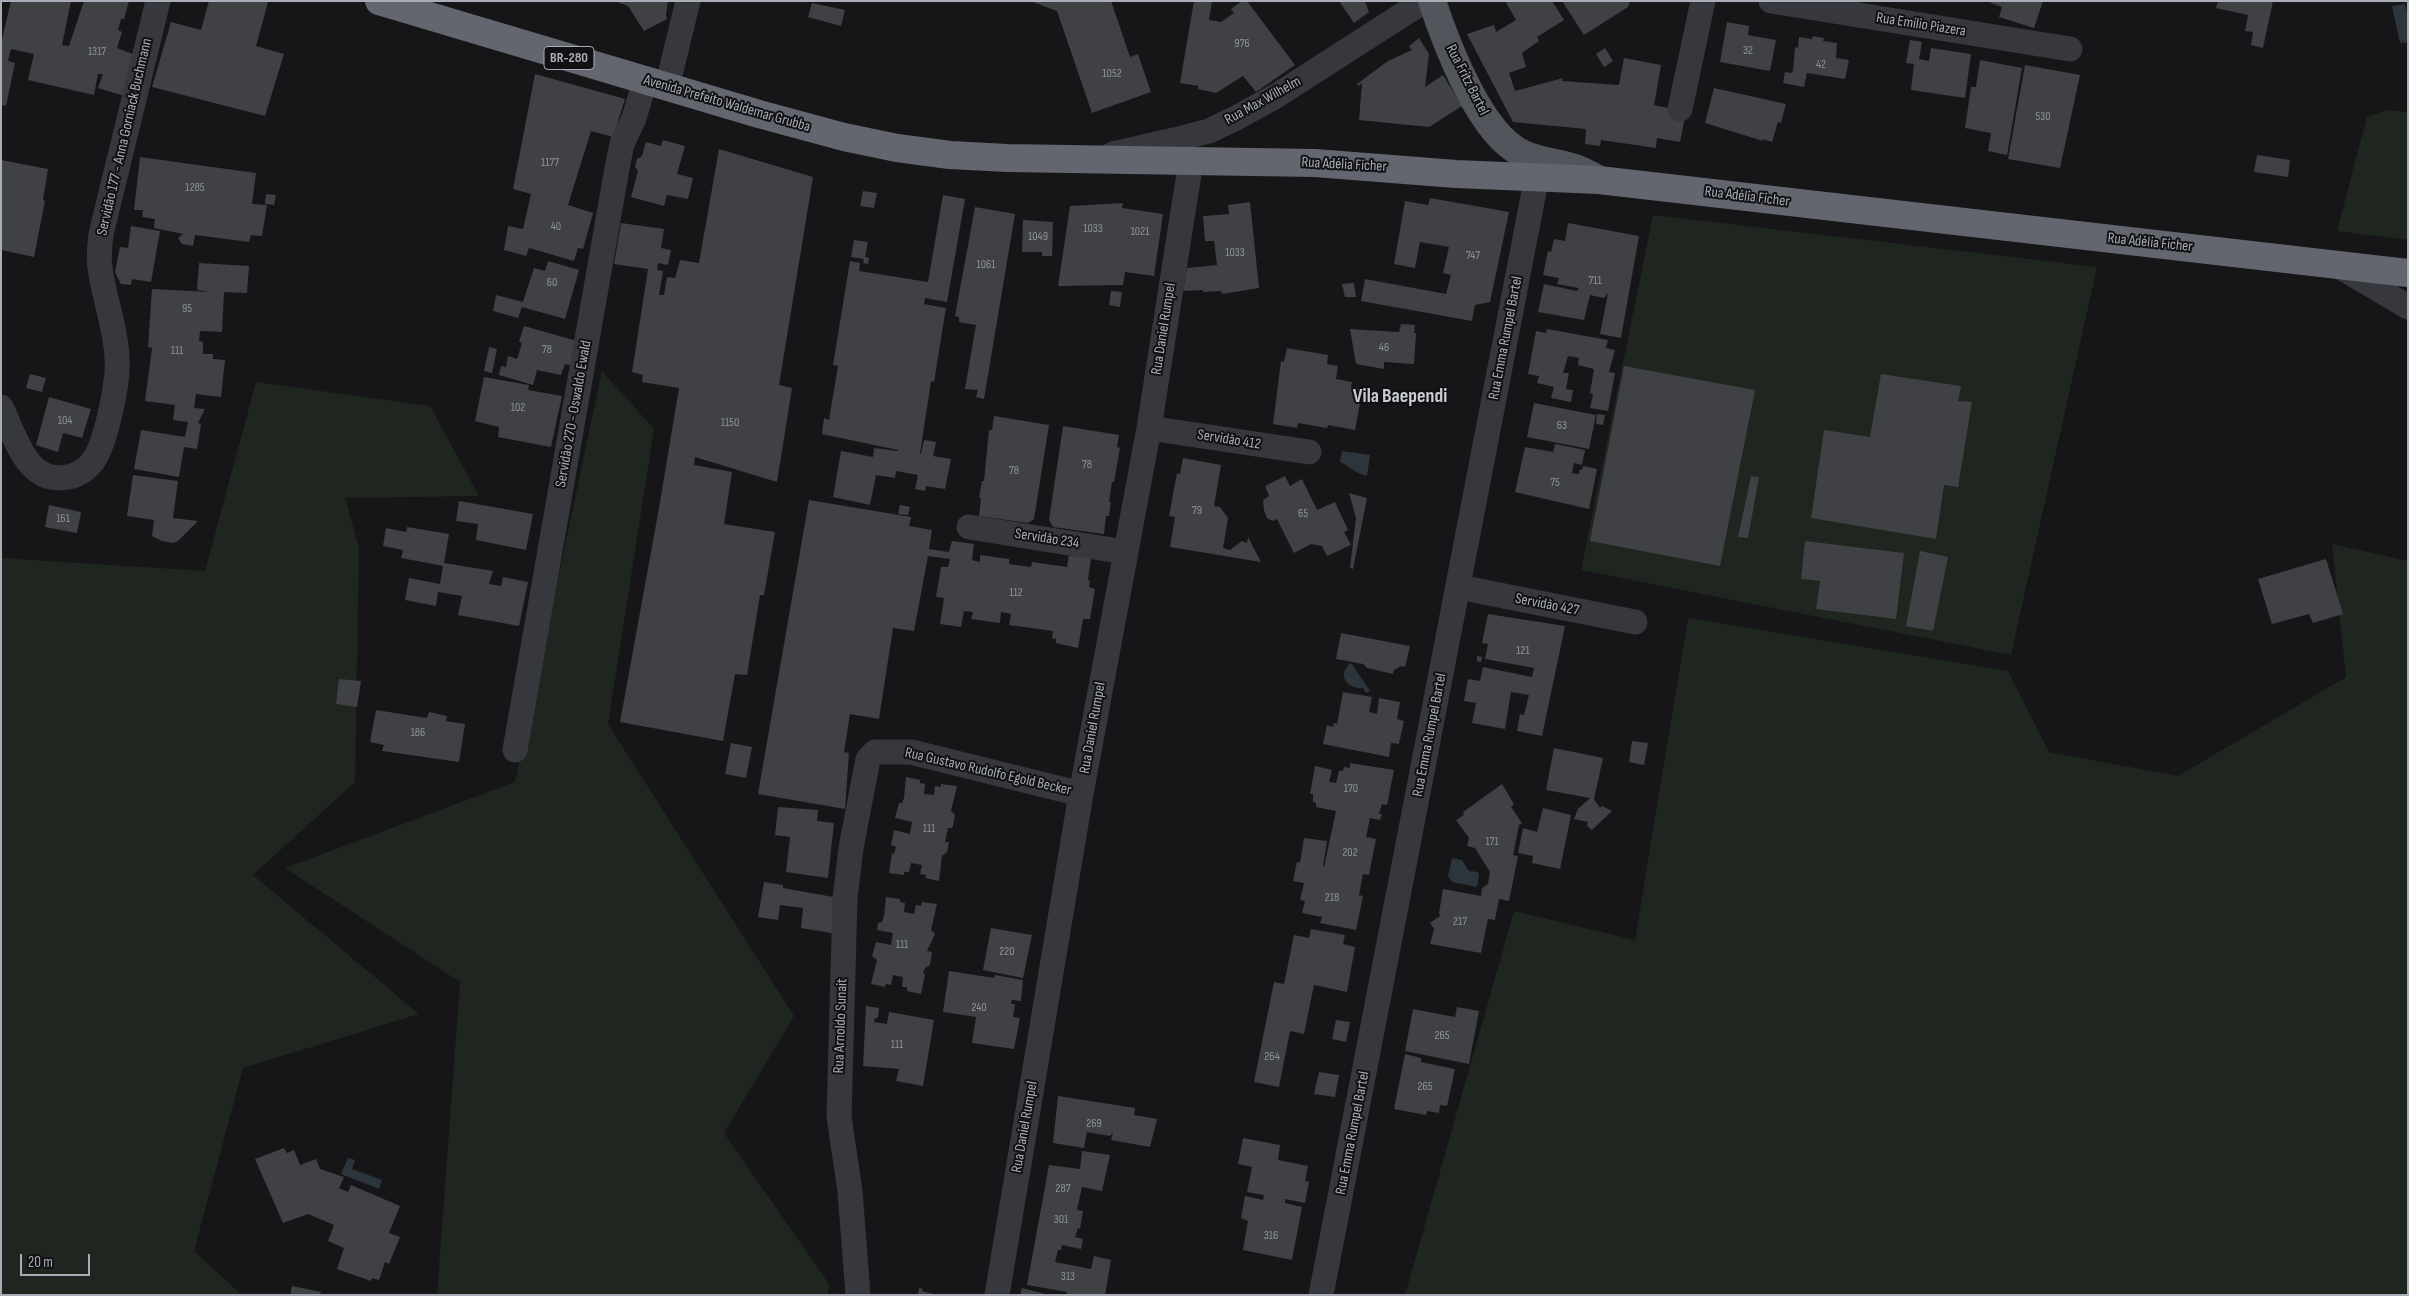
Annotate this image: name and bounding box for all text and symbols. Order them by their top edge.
street label: Rua Emílio Piazera [1875,9,1967,41]
street label: Servidão 177 - Anna Gorniack Buchmann [93,37,157,237]
house number: 976 [1234,37,1250,51]
street label: Rua Fritz Bartel [1442,42,1492,118]
house number: 32 [1743,44,1753,58]
house number: 1317 [88,45,106,59]
road number: BR-280 [544,46,594,70]
house number: 42 [1816,58,1826,72]
house number: 1052 [1102,67,1122,81]
street label: Avenida Prefeito Waldemar Grubba [642,72,812,136]
street label: Rua Max Wilhelm [1222,73,1304,129]
house number: 530 [2035,110,2051,124]
street label: Rua Adélia Ficher [1301,154,1387,176]
house number: 1177 [541,156,559,170]
house number: 1285 [185,181,205,195]
street label: Rua Adélia Ficher [1704,183,1790,211]
house number: 40 [551,220,561,234]
house number: 1033 [1083,222,1103,236]
house number: 1021 [1131,225,1149,239]
house number: 1049 [1028,230,1048,244]
street label: Rua Adélia Ficher [2107,230,2193,256]
house number: 1033 [1225,246,1245,260]
house number: 747 [1466,249,1480,263]
house number: 1061 [976,258,996,272]
house number: 711 [1588,274,1602,288]
street label: Rua Emma Rumpel Bartel [1485,275,1527,401]
house number: 60 [547,276,557,290]
street label: Rua Daniel Rumpel [1148,282,1180,376]
house number: 95 [182,302,192,316]
street label: Servidão 270 - Oswaldo Ewald [552,339,596,489]
house number: 46 [1379,341,1389,355]
house number: 78 [542,343,552,357]
house number: 111 [171,344,183,358]
district label: Vila Baependi [1353,385,1447,409]
house number: 102 [511,401,525,415]
house number: 104 [58,414,72,428]
house number: 1150 [721,416,739,430]
house number: 63 [1557,419,1567,433]
street label: Servidão 412 [1196,426,1262,454]
house number: 78 [1082,458,1092,472]
house number: 78 [1009,464,1019,478]
house number: 75 [1550,476,1560,490]
house number: 79 [1192,504,1202,518]
house number: 65 [1298,507,1308,521]
house number: 161 [56,512,70,526]
street label: Servidão 234 [1014,525,1080,553]
house number: 112 [1009,586,1023,600]
street label: Servidão 427 [1514,590,1580,620]
house number: 121 [1516,644,1530,658]
street label: Rua Emma Rumpel Bartel [1409,672,1451,798]
street label: Rua Daniel Rumpel [1076,681,1110,775]
house number: 186 [411,726,425,740]
street label: Rua Gustavo Rudolfo Egold Becker [903,744,1073,800]
house number: 170 [1344,782,1358,796]
house number: 111 [923,822,935,836]
house number: 171 [1485,835,1499,849]
house number: 202 [1342,846,1358,860]
house number: 218 [1325,891,1339,905]
house number: 217 [1453,915,1467,929]
house number: 111 [896,938,908,952]
house number: 220 [999,945,1015,959]
street label: Rua Arnoldo Sunait [830,978,852,1074]
house number: 240 [971,1001,987,1015]
house number: 265 [1434,1029,1450,1043]
house number: 111 [891,1038,903,1052]
house number: 264 [1264,1050,1280,1064]
street label: Rua Emma Rumpel Bartel [1332,1070,1374,1196]
street label: Rua Daniel Rumpel [1008,1080,1042,1174]
house number: 265 [1417,1080,1433,1094]
house number: 269 [1086,1117,1102,1131]
house number: 287 [1056,1182,1070,1196]
house number: 301 [1054,1213,1068,1227]
house number: 316 [1264,1229,1278,1243]
scale bar [22,1244,92,1276]
text: 20 m [28,1253,53,1272]
house number: 313 [1061,1270,1075,1284]

